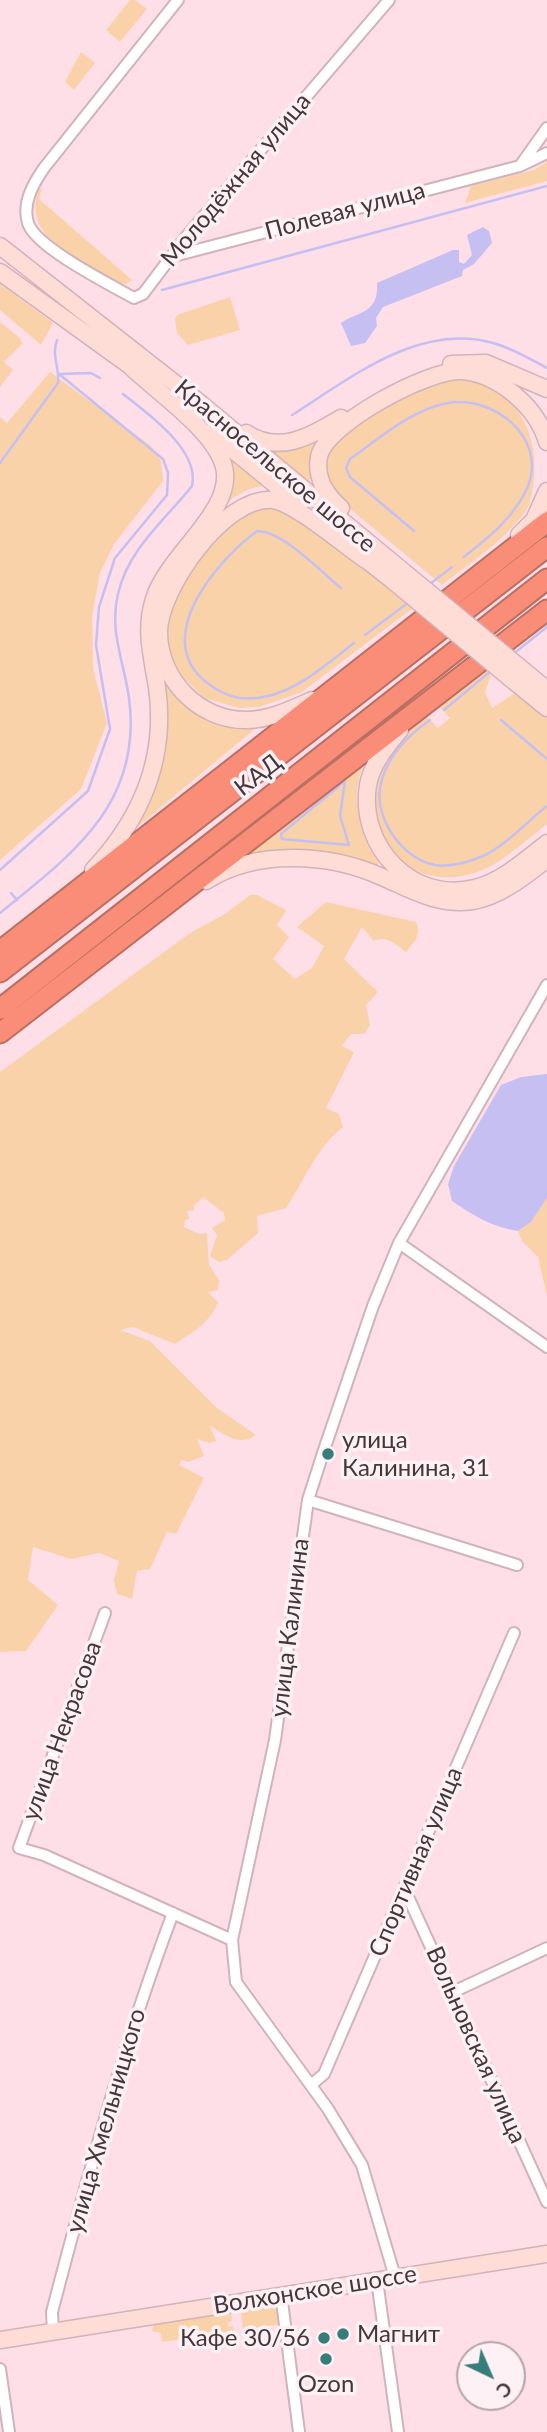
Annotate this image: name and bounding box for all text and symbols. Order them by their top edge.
street label: Молодёжная улица [155,87,317,273]
street label: Полевая улица [262,176,428,246]
street label: Красносельское шоссе [169,373,381,559]
street label: КАД [229,748,287,802]
place label: улица Калинина, 31 [342,1426,490,1482]
marker: улица Калинина, 31 [320,1446,336,1462]
street label: улица Калинина [265,1537,315,1719]
street label: улица Некрасова [16,1637,108,1825]
street label: Спортивная улица [363,1763,469,1961]
street label: Вольновская улица [420,1942,532,2148]
street label: улица Хмельницкого [60,2005,152,2237]
street label: Волхонское шоссе [211,2260,419,2320]
place label: Магнит [357,2320,440,2348]
place label: Кафе 30/56 [180,2324,310,2352]
marker: Магнит [335,2326,351,2342]
marker: Кафе 30/56 [316,2330,332,2346]
north arrow [456,2341,526,2411]
marker: Ozon [318,2351,334,2367]
place label: Ozon [298,2370,354,2398]
text: С [492,2377,517,2403]

